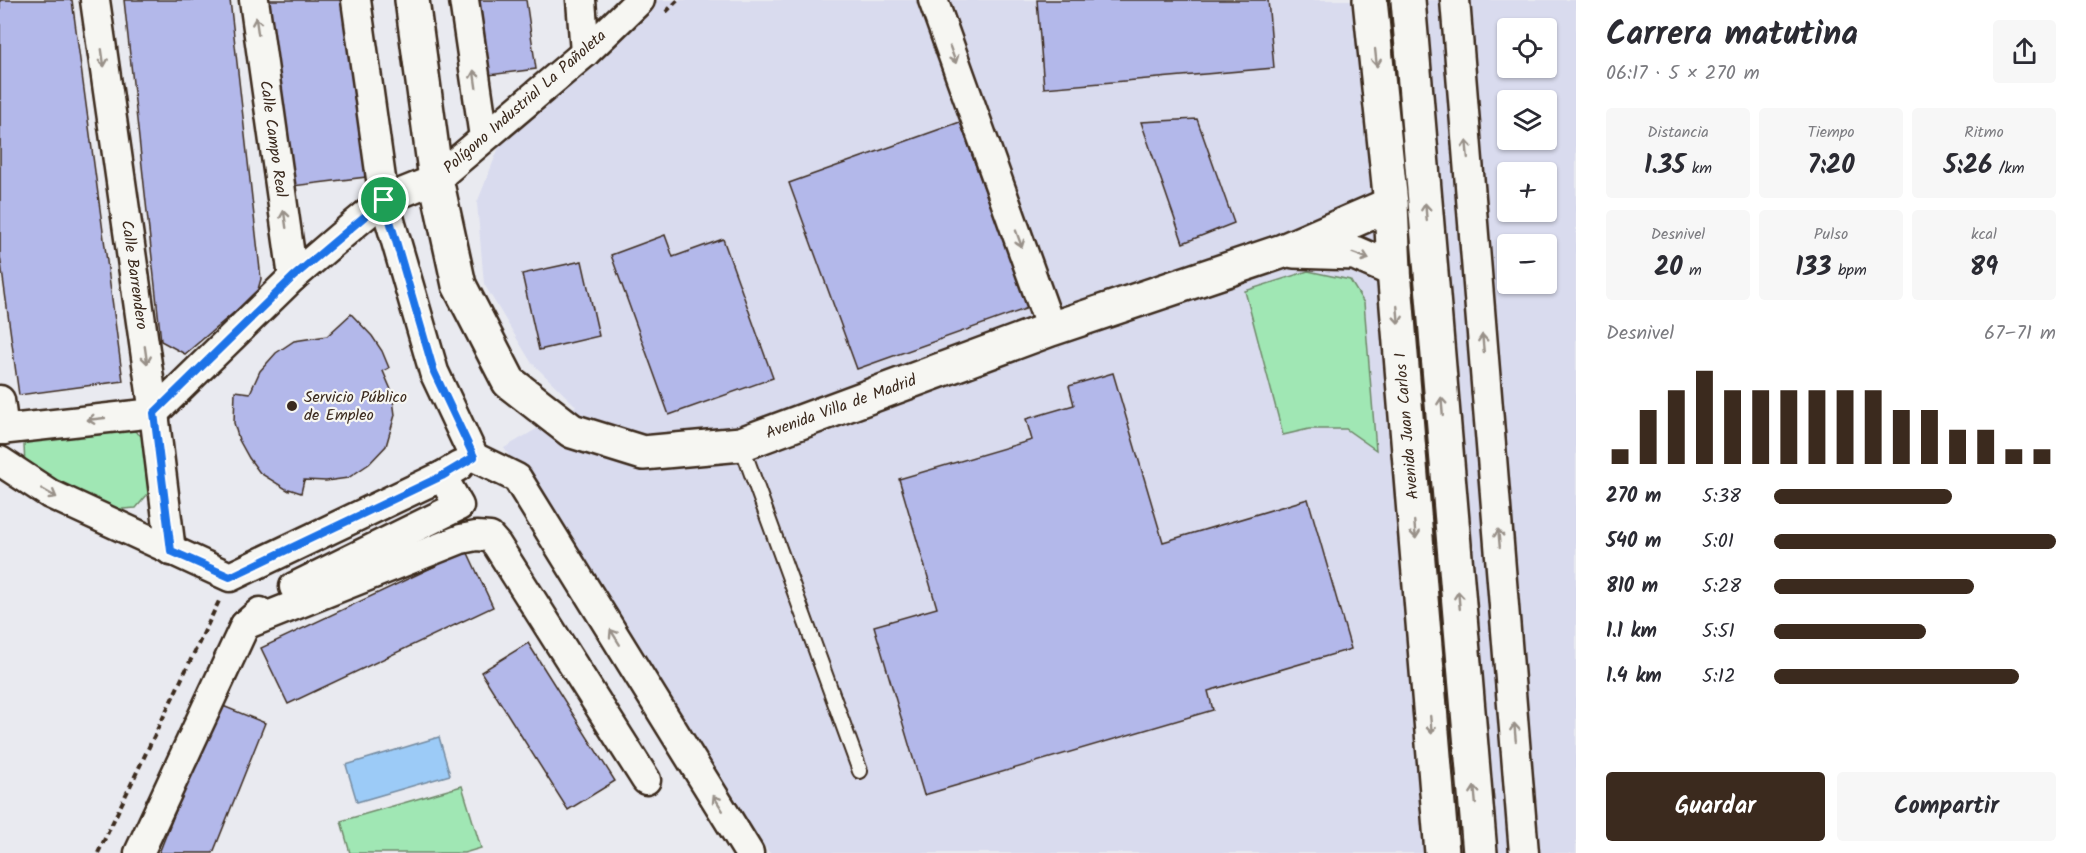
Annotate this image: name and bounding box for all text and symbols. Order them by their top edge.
text: Carrera matutina [1606,9,1858,62]
one-way arrow [252,17,263,37]
map controls [1497,18,1557,294]
button: locate [1497,18,1557,78]
button: share [1993,20,2056,83]
street label: Polígono Industrial La Pañoleta [438,24,612,180]
one-way arrow [948,45,959,64]
one-way arrow [97,48,108,67]
one-way arrow [1371,48,1382,68]
text: 06:17 · 5 × 270 m [1606,58,1760,90]
one-way arrow [470,70,481,90]
street label: Calle Campo Real [252,79,294,199]
button: layers [1497,90,1557,150]
text: Distancia [1647,120,1709,145]
text: Tiempo [1807,120,1855,145]
text: Ritmo [1964,120,2004,145]
one-way arrow [1461,139,1472,159]
text: 1.35 [1644,145,1685,187]
text: 7:20 [1807,145,1855,187]
text: 5:26 [1943,145,1992,187]
text: km [1685,156,1712,181]
text: /km [1992,156,2025,181]
button: + [1497,162,1557,222]
pin [358,174,409,225]
icon: arrive [367,183,400,216]
one-way arrow [1420,202,1431,222]
one-way arrow [279,210,290,230]
street label: Calle Barrendero [114,219,154,331]
text: Desnivel [1651,222,1705,247]
text: Pulso [1814,222,1848,247]
text: kcal [1971,222,1997,247]
one-way arrow [1014,229,1025,247]
button: − [1497,234,1557,294]
text: 20 [1654,247,1683,289]
text: 133 [1795,247,1832,289]
text: 89 [1970,247,1998,289]
one-way arrow [1351,252,1370,263]
text: m [1683,258,1702,283]
text: bpm [1832,258,1867,283]
one-way arrow [1393,305,1404,325]
text: Desnivel [1606,318,1674,350]
text: 67–71 m [1984,318,2056,350]
one-way arrow [1477,334,1488,354]
one-way arrow [140,344,151,364]
street label: Avenida Juan Carlos I [1388,352,1426,500]
street label: Avenida Villa de Madrid [762,368,921,446]
place label: Servicio Público de Empleo [304,385,407,428]
one-way arrow [1437,397,1448,417]
marker: Servicio Público de Empleo [285,399,299,413]
one-way arrow [86,414,106,425]
text: 270 m [1606,481,1661,513]
text: 5:38 [1702,481,1741,513]
one-way arrow [40,487,57,499]
one-way arrow [1410,520,1421,540]
text: 540 m [1606,526,1661,558]
text: 5:01 [1702,526,1734,558]
one-way arrow [1493,528,1504,548]
text: 810 m [1606,571,1658,603]
text: 5:28 [1702,571,1741,603]
one-way arrow [1453,591,1464,611]
text: 1.1 km [1606,616,1657,648]
text: 5:51 [1702,616,1735,648]
one-way arrow [609,629,621,646]
text: 1.4 km [1606,661,1662,693]
text: 5:12 [1702,661,1736,693]
one-way arrow [1426,714,1437,734]
one-way arrow [1509,722,1520,742]
button: Guardar [1606,772,1825,841]
button: Compartir [1837,772,2056,841]
one-way arrow [1469,785,1480,805]
one-way arrow [711,795,723,812]

